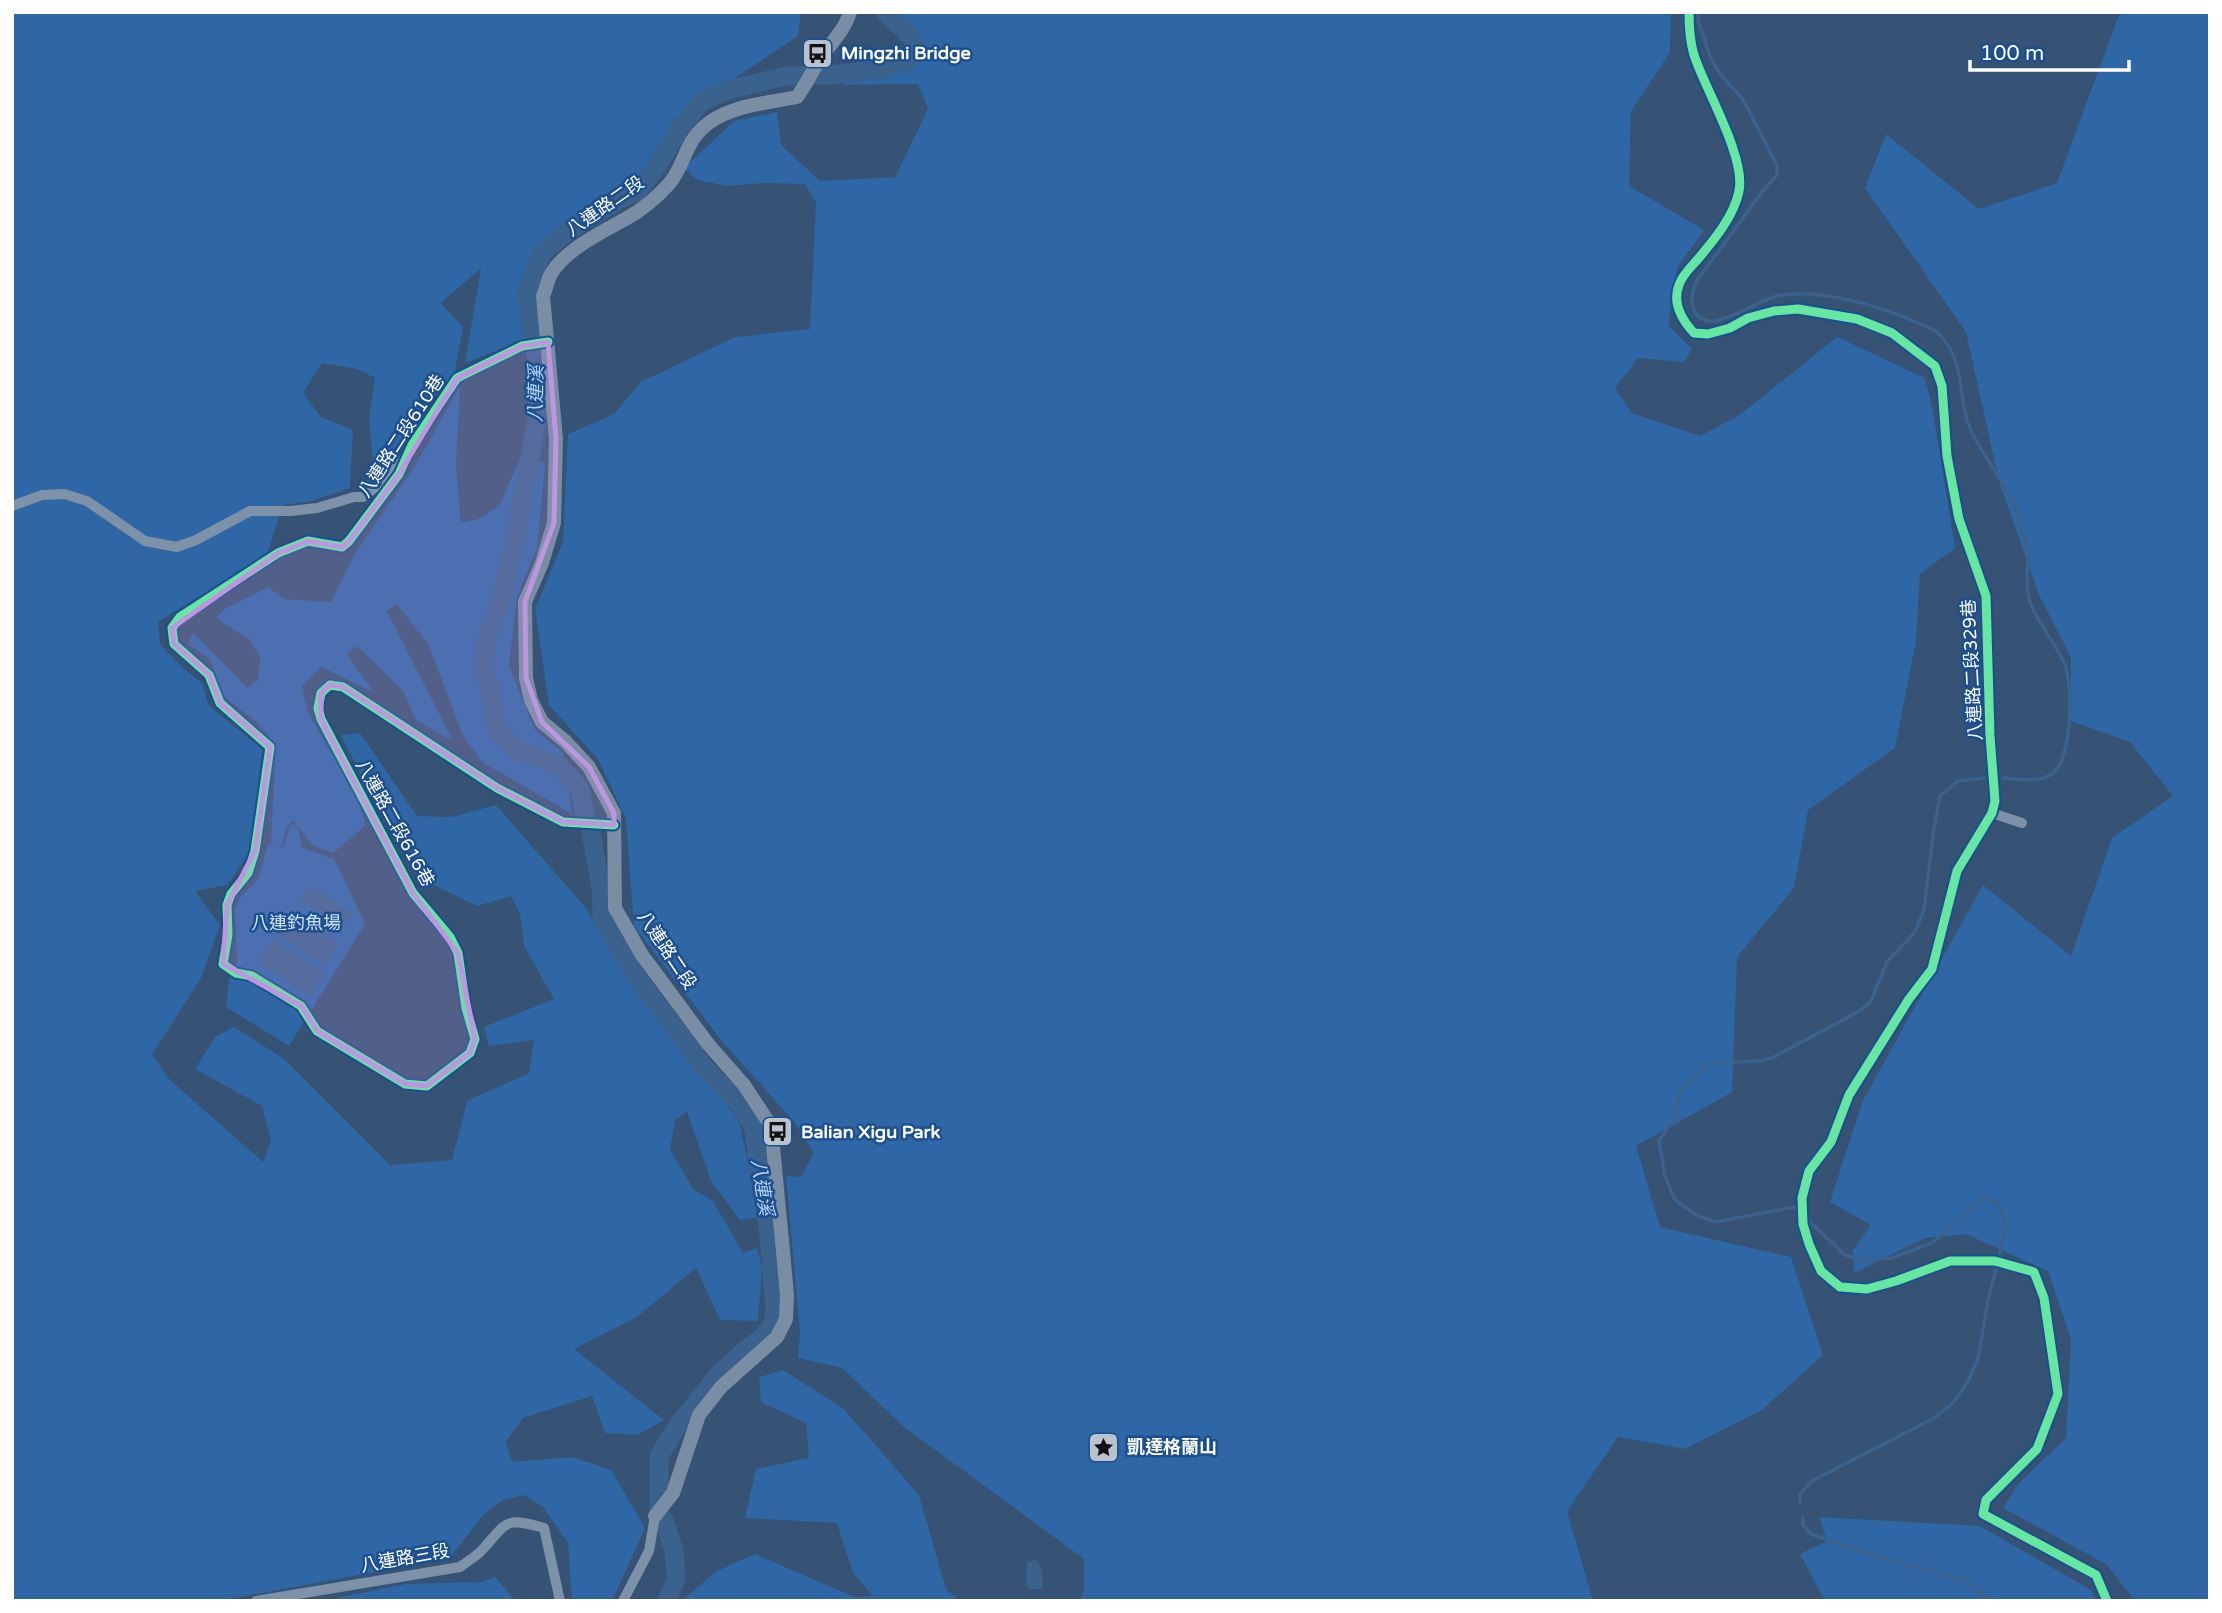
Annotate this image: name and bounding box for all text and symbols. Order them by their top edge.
scale bar [1970,28,2129,72]
bus stop icon: Mingzhi Bridge [801,36,835,70]
text: 100 m [1980,41,2044,66]
place label: Mingzhi Bridge [841,42,971,64]
street label: 八連路二段 [562,171,648,241]
water label: 八連溪 [525,362,548,423]
street label: 八連路二段610巷 [353,370,449,502]
street label: 八連路二段329巷 [1957,599,1987,741]
street label: 八連路二段616巷 [351,756,439,890]
street label: 八連路二段 [633,907,701,993]
park label: 八連釣魚場 [251,912,341,934]
bus stop icon: Balian Xigu Park [761,1115,795,1149]
place label: Balian Xigu Park [801,1121,941,1143]
water label: 八連溪 [747,1157,778,1220]
place icon: 凱達格蘭山 [1087,1430,1121,1464]
place label: 凱達格蘭山 [1127,1436,1217,1458]
street label: 八連路三段 [359,1539,451,1577]

